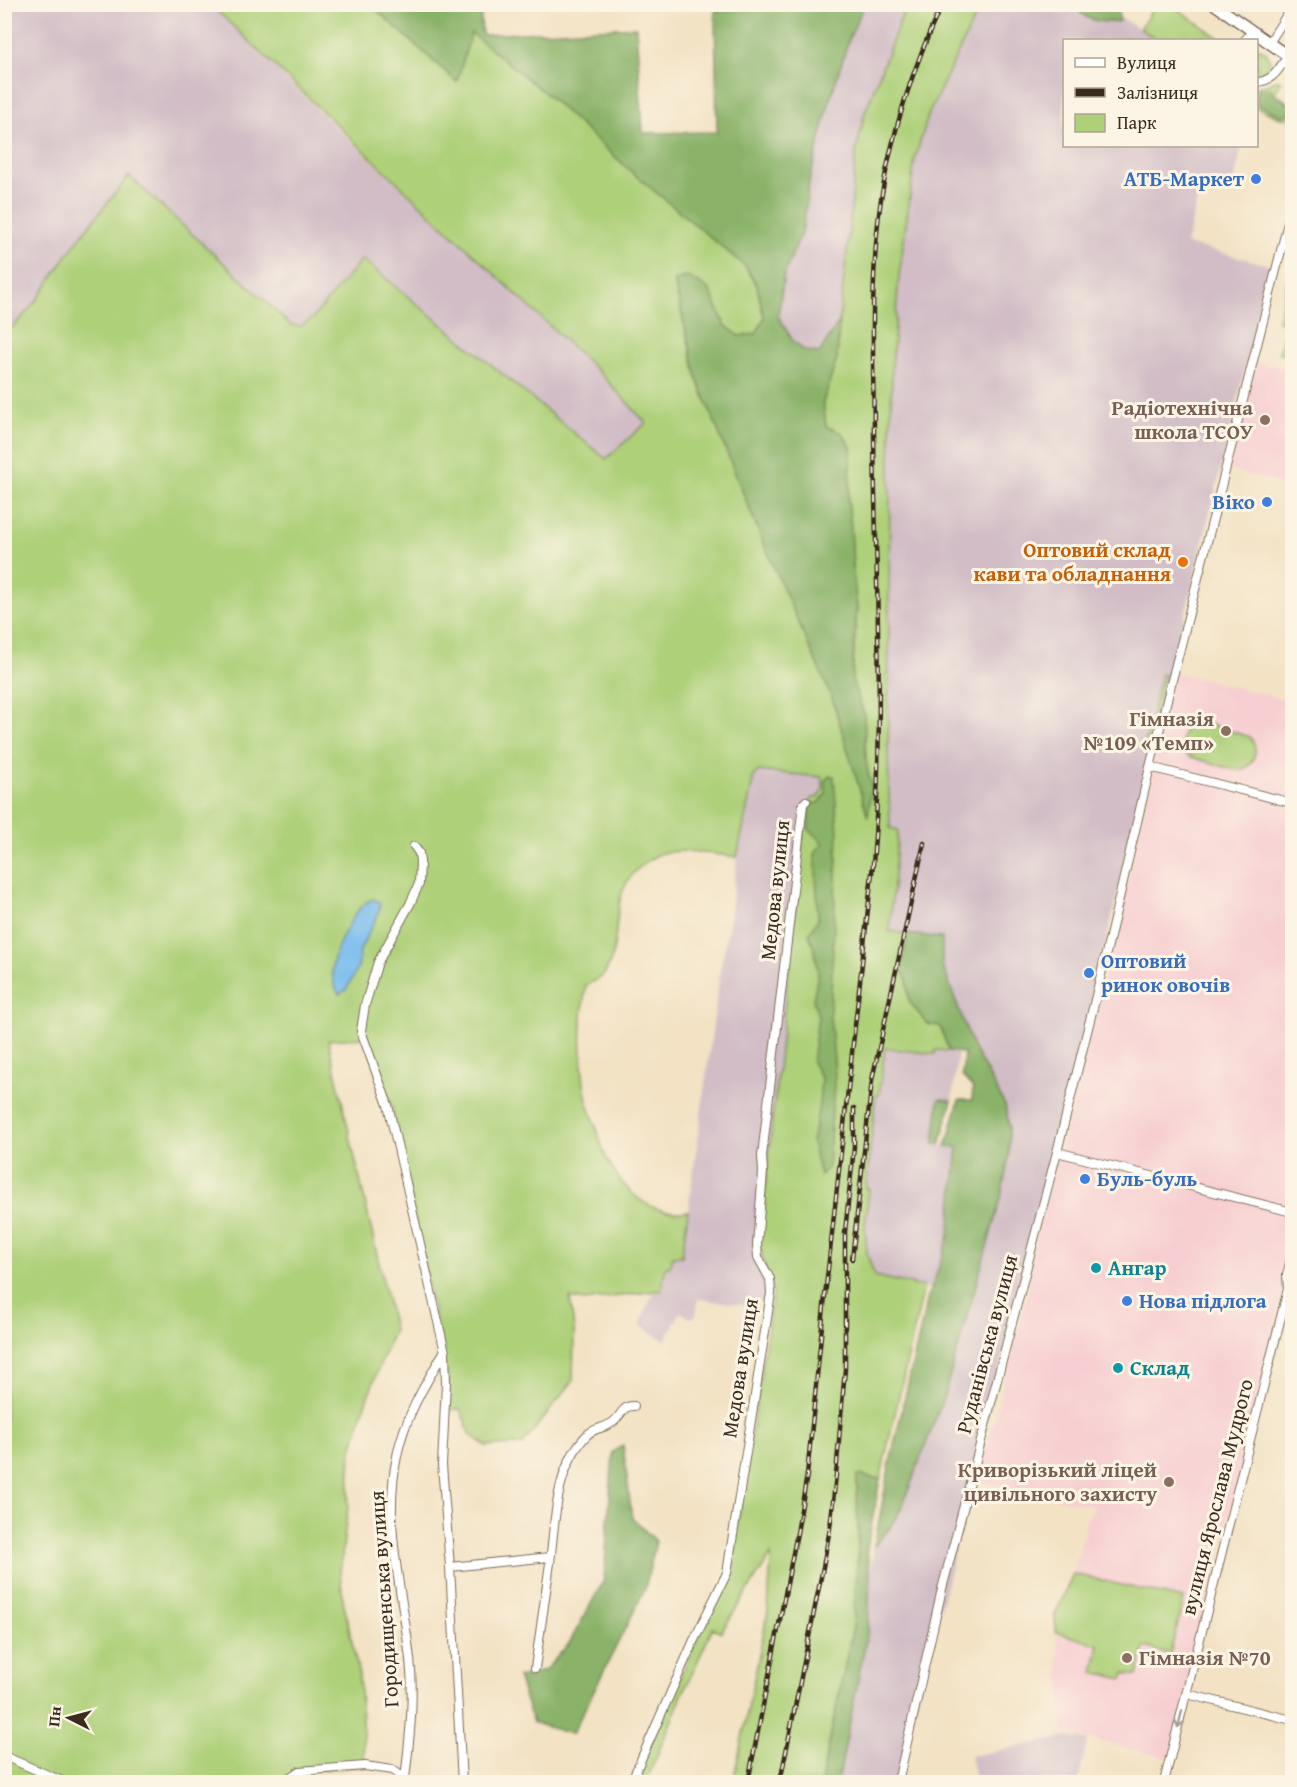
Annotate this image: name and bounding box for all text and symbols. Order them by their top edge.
legend [1063,39,1258,147]
text: Вулиця [1117,49,1176,76]
text: Залізниця [1117,79,1198,106]
text: Парк [1117,109,1157,136]
place label: АТБ-Маркет [1124,163,1245,194]
marker: АТБ-Маркет [1249,172,1263,186]
place label: Радіотехнічна школа ТСОУ [1111,392,1254,447]
marker: Радіотехнічна школа ТСОУ [1258,413,1272,427]
place label: Віко [1212,486,1255,517]
marker: Віко [1260,495,1274,509]
place label: Оптовий склад кави та обладнання [974,534,1171,589]
marker: Оптовий склад кави та обладнання [1176,555,1190,569]
place label: Гімназія №109 «Темп» [1083,703,1214,758]
marker: Гімназія №109 «Темп» [1219,724,1233,738]
street label: Медова вулиця [752,818,797,962]
place label: Оптовий ринок овочів [1101,945,1230,1000]
marker: Оптовий ринок овочів [1082,966,1096,980]
place label: Буль-буль [1097,1163,1198,1194]
marker: Буль-буль [1078,1172,1092,1186]
street label: Руданівська вулиця [948,1251,1025,1437]
place label: Ангар [1108,1252,1166,1283]
marker: Ангар [1089,1261,1103,1275]
place label: Нова підлога [1139,1285,1267,1316]
marker: Нова підлога [1120,1294,1134,1308]
street label: Медова вулиця [713,1296,766,1440]
place label: Склад [1130,1352,1190,1383]
marker: Склад [1111,1361,1125,1375]
street label: вулиця Ярослава Мудрого [1172,1375,1261,1618]
place label: Криворізький ліцей цивільного захисту [958,1454,1157,1509]
marker: Криворізький ліцей цивільного захисту [1162,1475,1176,1489]
street label: Городищенська вулиця [360,1489,407,1709]
place label: Гімназія №70 [1139,1642,1271,1673]
marker: Гімназія №70 [1120,1651,1134,1665]
north arrow [39,1688,99,1748]
text: Пн [41,1705,67,1728]
one-way arrow [1174,1709,1186,1728]

